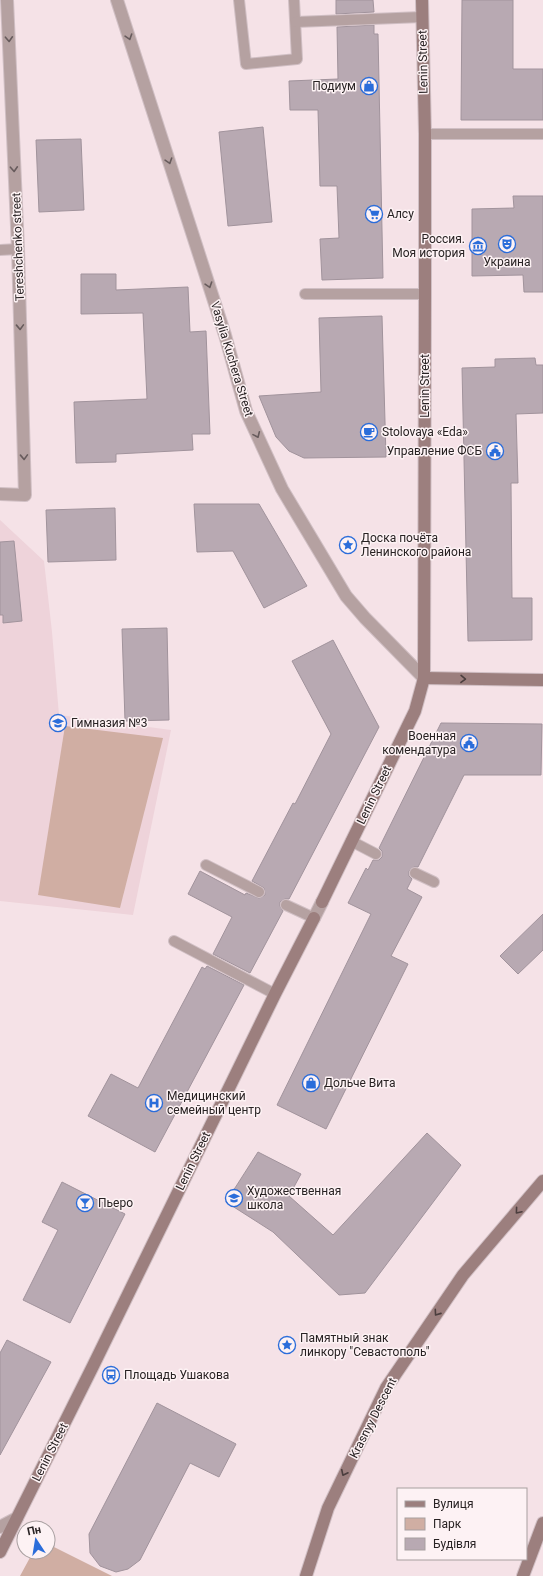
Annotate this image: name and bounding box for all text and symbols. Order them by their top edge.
street label: Lenin Street [415,30,431,94]
one-way arrow [124,33,133,40]
one-way arrow [4,36,13,42]
shop icon: Подиум [359,76,379,96]
place label: Подиум [312,79,356,93]
one-way arrow [164,157,173,164]
one-way arrow [10,166,19,172]
street label: Tereshchenko street [9,192,27,302]
supermarket icon: Алсу [364,204,384,224]
place label: Алсу [387,207,414,221]
place label: Россия. Моя история [392,232,465,260]
theatre icon: Украина [497,234,517,254]
museum icon: Россия. Моя история [468,236,488,256]
place label: Украина [483,255,531,269]
one-way arrow [204,281,213,288]
street label: Vasylia Kuchera Street [208,300,256,418]
one-way arrow [16,324,24,330]
street label: Lenin Street [418,354,432,418]
cafe icon: Stolovaya «Eda» [359,422,379,442]
place label: Stolovaya «Eda» [382,425,468,439]
one-way arrow [252,430,260,438]
public building icon: Управление ФСБ [485,441,505,461]
place label: Управление ФСБ [387,444,482,458]
one-way arrow [20,454,28,460]
place label: Доска почёта Ленинского района [361,531,471,559]
place icon: Доска почёта Ленинского района [338,535,358,555]
one-way arrow [460,675,466,683]
school or university icon: Гимназия №3 [48,713,68,733]
place label: Гимназия №3 [71,716,147,730]
place label: Военная комендатура [382,729,456,757]
public building icon: Военная комендатура [459,733,479,753]
street label: Lenin Street [354,763,394,827]
shop icon: Дольче Вита [301,1073,321,1093]
place label: Дольче Вита [324,1076,395,1090]
place label: Медицинский семейный центр [167,1089,261,1117]
hospital icon: Медицинский семейный центр [144,1093,164,1113]
street label: Lenin Street [173,1129,213,1193]
place label: Художественная школа [247,1184,341,1212]
school or university icon: Художественная школа [224,1188,244,1208]
bar icon: Пьеро [75,1193,95,1213]
place label: Пьеро [98,1196,133,1210]
one-way arrow [515,1206,522,1213]
one-way arrow [435,1308,442,1315]
place label: Памятный знак линкору "Севастополь" [300,1331,430,1359]
place icon: Памятный знак линкору "Севастополь" [277,1335,297,1355]
bus stop icon: Площадь Ушакова [101,1365,121,1385]
place label: Площадь Ушакова [124,1368,229,1382]
street label: Krasnyy Descent [347,1375,399,1461]
street label: Lenin Street [29,1420,71,1484]
one-way arrow [341,1469,349,1476]
legend [397,1488,527,1560]
text: Вулиця [433,1497,474,1511]
text: Парк [433,1517,462,1531]
north arrow [16,1520,56,1560]
text: Пн [26,1523,42,1539]
text: Будівля [433,1537,476,1551]

